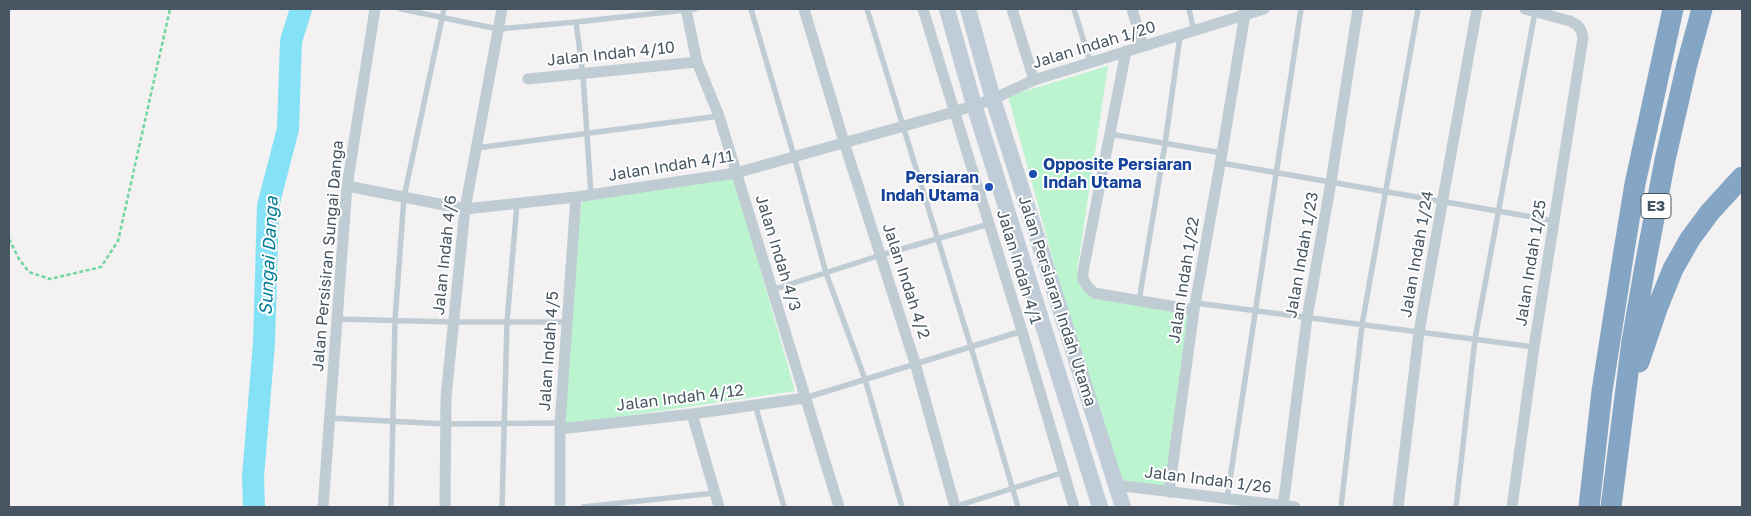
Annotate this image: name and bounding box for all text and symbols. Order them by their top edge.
street label: Jalan Indah 1/20 [1030,17,1158,73]
street label: Jalan Indah 4/10 [546,38,676,70]
street label: Jalan Persisiran Sungai Danga [308,140,348,372]
street label: Jalan Indah 4/11 [607,147,735,185]
place label: Opposite Persiaran Indah Utama [1043,155,1192,193]
place label: Persiaran Indah Utama [880,168,979,206]
marker: Opposite Persiaran Indah Utama [1027,168,1039,180]
marker: Persiaran Indah Utama [983,181,995,193]
street label: Jalan Indah 1/24 [1396,189,1438,319]
street label: Jalan Indah 1/23 [1281,191,1323,319]
street label: Jalan Indah 4/3 [751,193,805,313]
street label: Jalan Persiaran Indah Utama [1014,193,1100,409]
street label: Jalan Indah 4/6 [429,194,461,316]
road number: E3 [1641,194,1671,218]
water label: Sungai Danga [255,196,283,316]
street label: Jalan Indah 1/25 [1512,199,1550,327]
street label: Jalan Indah 4/1 [992,207,1046,327]
street label: Jalan Indah 1/22 [1165,216,1203,344]
street label: Jalan Indah 4/2 [878,221,934,341]
street label: Jalan Indah 4/5 [535,290,563,412]
street label: Jalan Indah 4/12 [615,381,745,415]
street label: Jalan Indah 1/26 [1143,463,1273,497]

